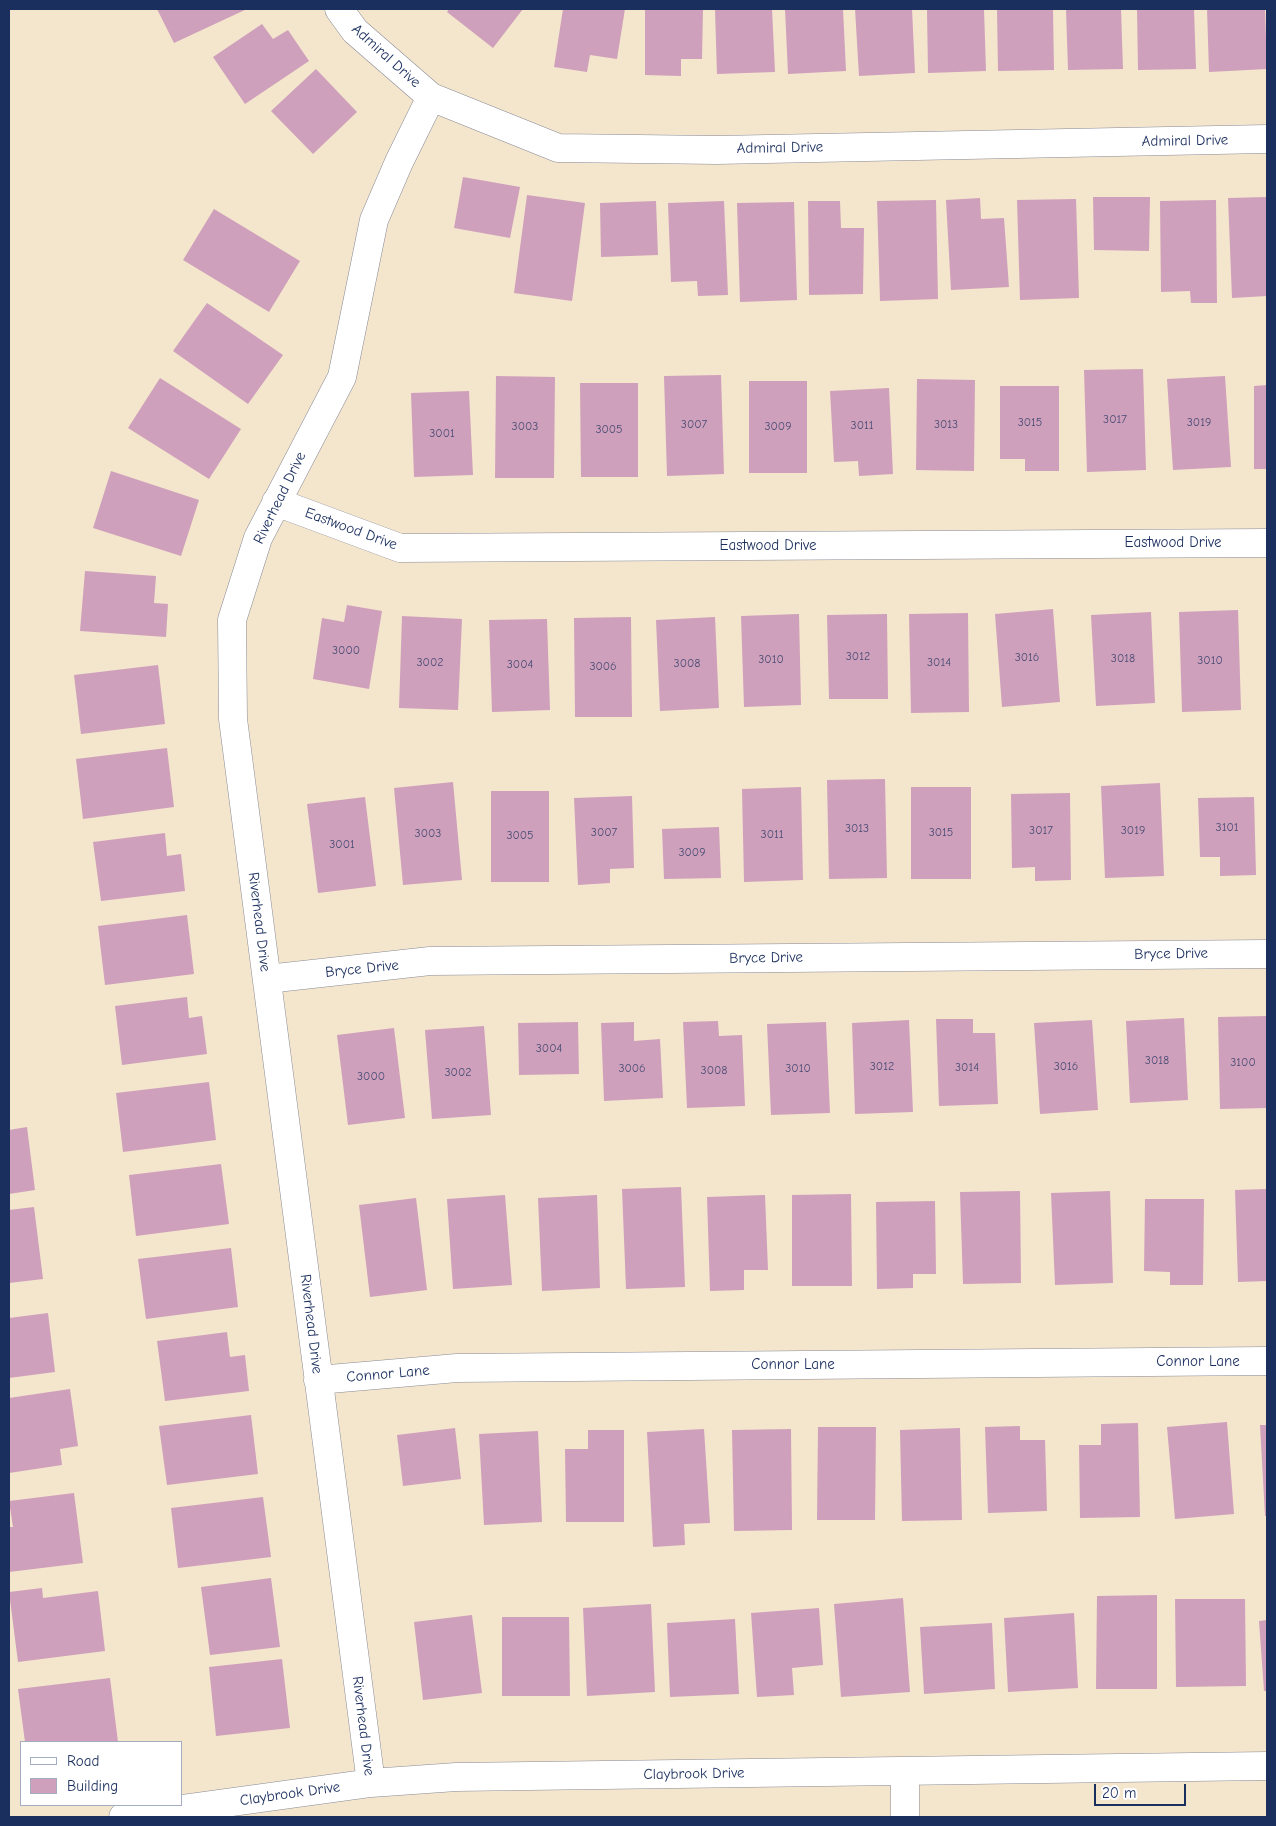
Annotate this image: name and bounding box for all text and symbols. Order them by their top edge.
street label: Admiral Drive [348,20,424,92]
street label: Admiral Drive [1142,131,1228,151]
street label: Admiral Drive [737,138,823,158]
house number: 3017 [1103,413,1127,427]
house number: 3015 [1018,416,1042,430]
house number: 3019 [1187,416,1211,430]
house number: 3007 [681,418,707,432]
house number: 3013 [934,418,958,432]
house number: 3011 [851,419,873,433]
house number: 3003 [512,420,538,434]
house number: 3009 [764,420,792,434]
house number: 3005 [595,423,623,437]
house number: 3001 [429,427,455,441]
street label: Riverhead Drive [250,449,310,547]
street label: Eastwood Drive [302,504,400,554]
street label: Eastwood Drive [1124,534,1222,552]
street label: Eastwood Drive [719,537,817,555]
house number: 3000 [332,644,360,658]
house number: 3012 [846,650,870,664]
house number: 3016 [1015,651,1039,665]
house number: 3018 [1111,652,1135,666]
house number: 3010 [758,653,784,667]
house number: 3010 [1197,654,1223,668]
house number: 3002 [417,656,443,670]
house number: 3014 [927,656,951,670]
house number: 3008 [674,657,700,671]
house number: 3004 [507,658,533,672]
house number: 3006 [589,660,617,674]
house number: 3101 [1216,821,1238,835]
house number: 3013 [845,822,869,836]
house number: 3017 [1029,824,1053,838]
house number: 3019 [1121,824,1145,838]
house number: 3007 [591,826,617,840]
house number: 3015 [929,826,953,840]
house number: 3003 [415,827,441,841]
house number: 3011 [761,828,783,842]
house number: 3005 [506,829,534,843]
house number: 3001 [329,838,355,852]
house number: 3009 [678,846,706,860]
street label: Riverhead Drive [244,871,274,973]
street label: Bryce Drive [1134,944,1208,964]
street label: Bryce Drive [729,948,803,968]
street label: Bryce Drive [324,956,400,982]
house number: 3004 [536,1042,562,1056]
house number: 3018 [1145,1054,1169,1068]
house number: 3100 [1230,1056,1256,1070]
house number: 3012 [870,1060,894,1074]
house number: 3016 [1054,1060,1078,1074]
house number: 3014 [955,1061,979,1075]
house number: 3006 [618,1062,646,1076]
house number: 3010 [785,1062,811,1076]
house number: 3008 [701,1064,727,1078]
house number: 3002 [445,1066,471,1080]
house number: 3000 [357,1070,385,1084]
street label: Riverhead Drive [296,1273,326,1375]
street label: Connor Lane [1156,1353,1240,1371]
street label: Connor Lane [751,1356,835,1374]
street label: Connor Lane [346,1361,430,1387]
street label: Riverhead Drive [348,1675,378,1777]
legend [20,1741,182,1806]
text: Road [67,1752,99,1770]
street label: Claybrook Drive [643,1764,745,1784]
scale bar [1096,1774,1188,1806]
text: Building [67,1777,118,1795]
street label: Claybrook Drive [239,1778,341,1810]
text: 20 m [1102,1784,1136,1802]

